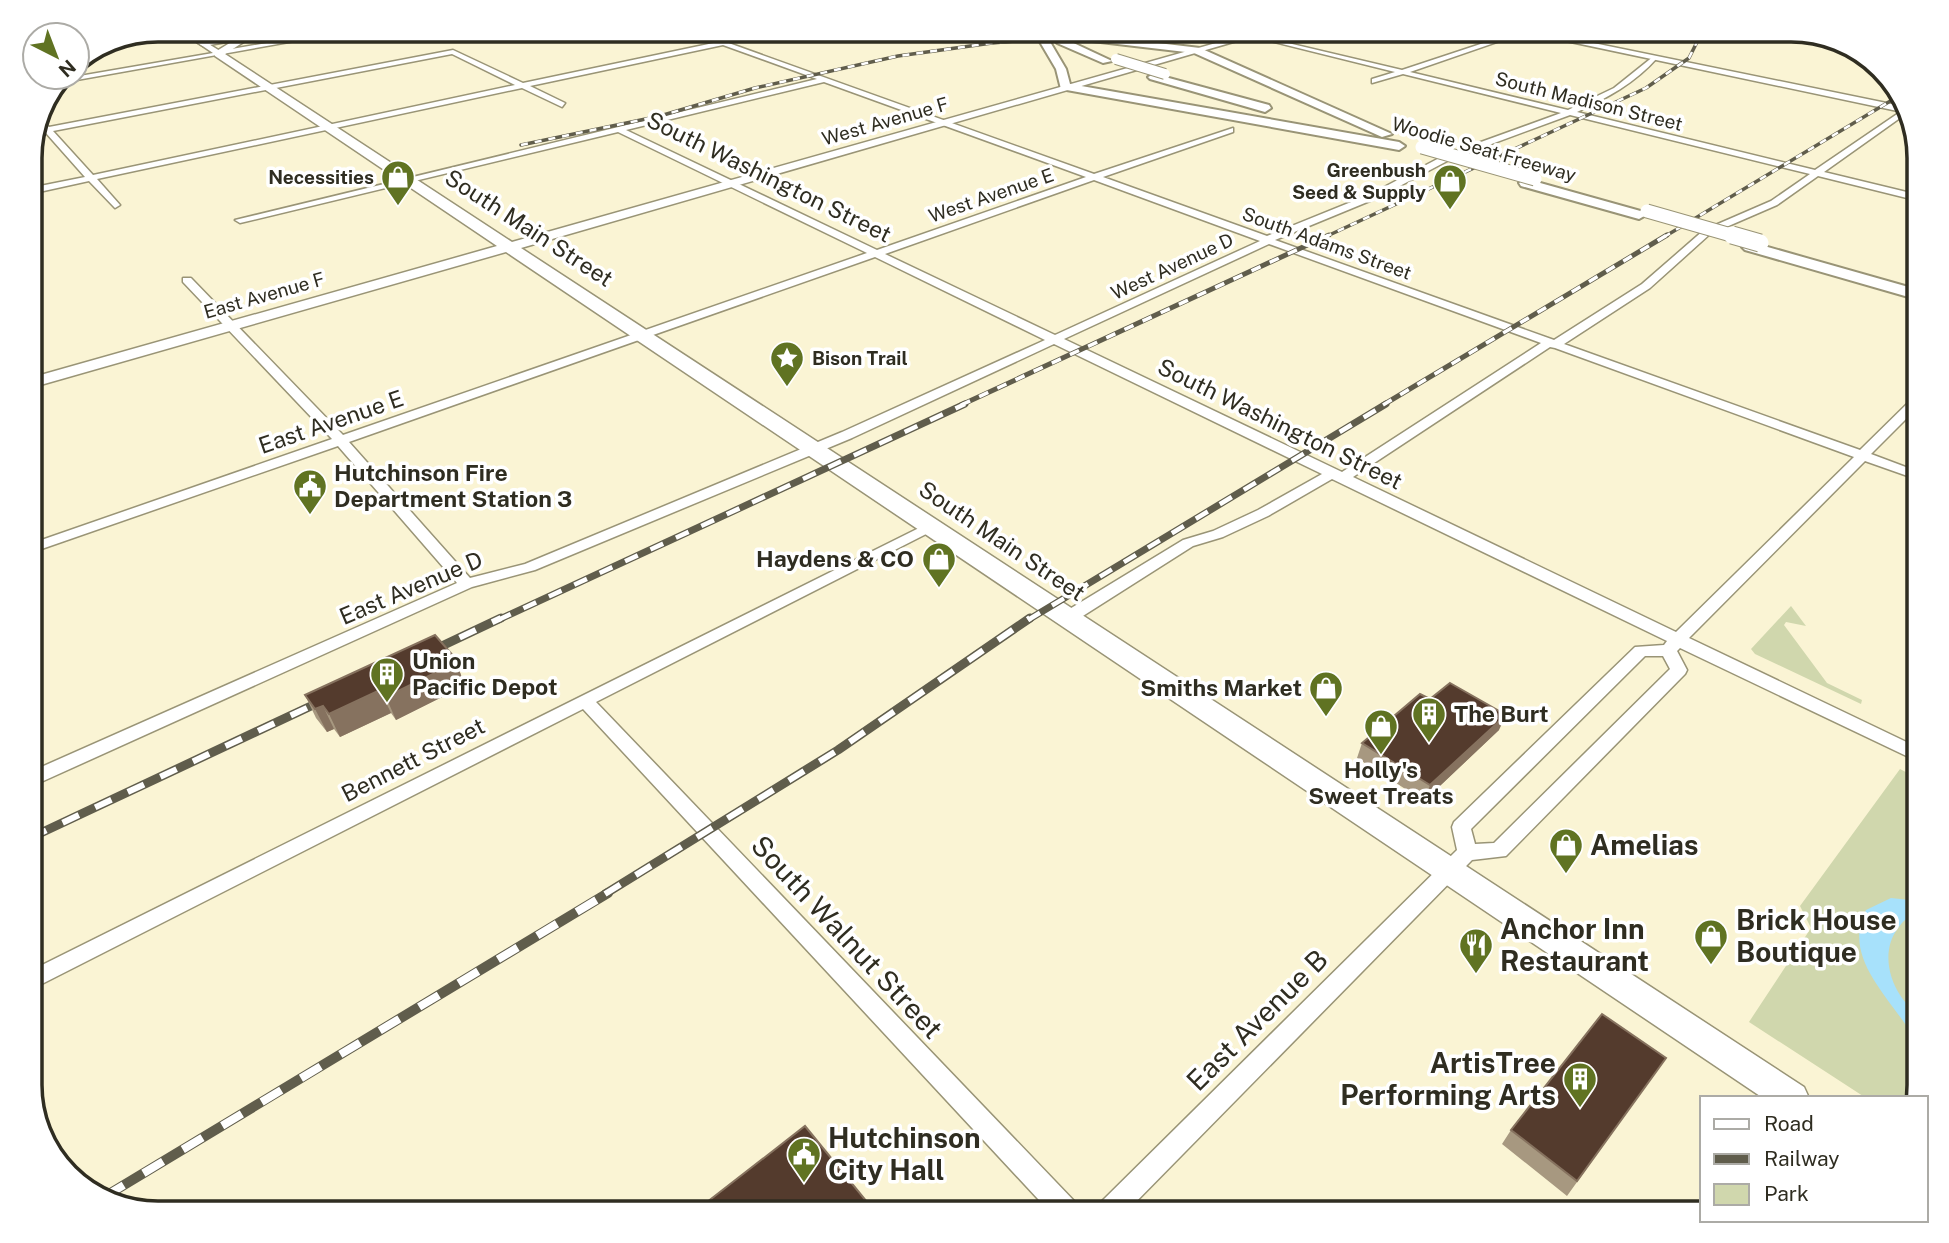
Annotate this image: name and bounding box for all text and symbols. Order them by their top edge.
north arrow [21,21,91,91]
text: N [54,55,80,82]
street label: South Madison Street [1493,67,1685,135]
street label: West Avenue F [819,92,951,150]
street label: South Washington Street [643,106,896,248]
street label: Woodie Seat Freeway [1389,112,1579,186]
shop icon: Necessities [379,158,417,207]
place label: Greenbush Seed & Supply [1292,159,1426,203]
shop icon: Greenbush Seed & Supply [1431,162,1469,211]
street label: South Main Street [440,163,618,292]
street label: West Avenue E [926,163,1056,227]
place label: Necessities [268,166,374,188]
street label: South Adams Street [1239,202,1415,284]
street label: West Avenue D [1107,228,1237,304]
street label: East Avenue F [201,267,327,323]
place icon: Bison Trail [768,339,806,388]
place label: Bison Trail [812,347,908,369]
street label: South Washington Street [1154,353,1407,495]
street label: East Avenue E [255,384,407,459]
place label: Hutchinson Fire Department Station 3 [334,459,572,512]
public building icon: Hutchinson Fire Department Station 3 [291,467,329,516]
street label: South Main Street [914,475,1090,606]
shop icon: Haydens & CO [920,540,958,589]
street label: East Avenue D [335,545,487,630]
place label: Haydens & CO [756,545,914,572]
place label: Union Pacific Depot [412,647,558,700]
building icon: Union Pacific Depot [368,655,406,704]
shop icon: Smiths Market [1307,669,1345,718]
place label: Smiths Market [1140,674,1302,701]
building icon: The Burt [1410,695,1448,744]
place label: The Burt [1454,700,1549,727]
shop icon: Holly's Sweet Treats [1362,707,1400,756]
street label: Bennett Street [337,712,489,807]
place label: Holly's Sweet Treats [1308,756,1454,809]
shop icon: Amelias [1547,826,1585,875]
street label: South Walnut Street [745,828,950,1045]
place label: Amelias [1590,828,1699,861]
place label: Brick House Boutique [1736,903,1897,968]
place label: Anchor Inn Restaurant [1500,912,1649,977]
shop icon: Brick House Boutique [1692,917,1730,966]
restaurant icon: Anchor Inn Restaurant [1457,926,1495,975]
street label: East Avenue B [1179,942,1334,1097]
place label: ArtisTree Performing Arts [1340,1046,1556,1111]
building icon: ArtisTree Performing Arts [1561,1060,1599,1109]
legend [1700,1096,1928,1222]
text: Road [1764,1111,1814,1136]
place label: Hutchinson City Hall [828,1121,981,1186]
public building icon: Hutchinson City Hall [785,1135,823,1184]
text: Railway [1764,1146,1840,1171]
text: Park [1764,1181,1809,1206]

